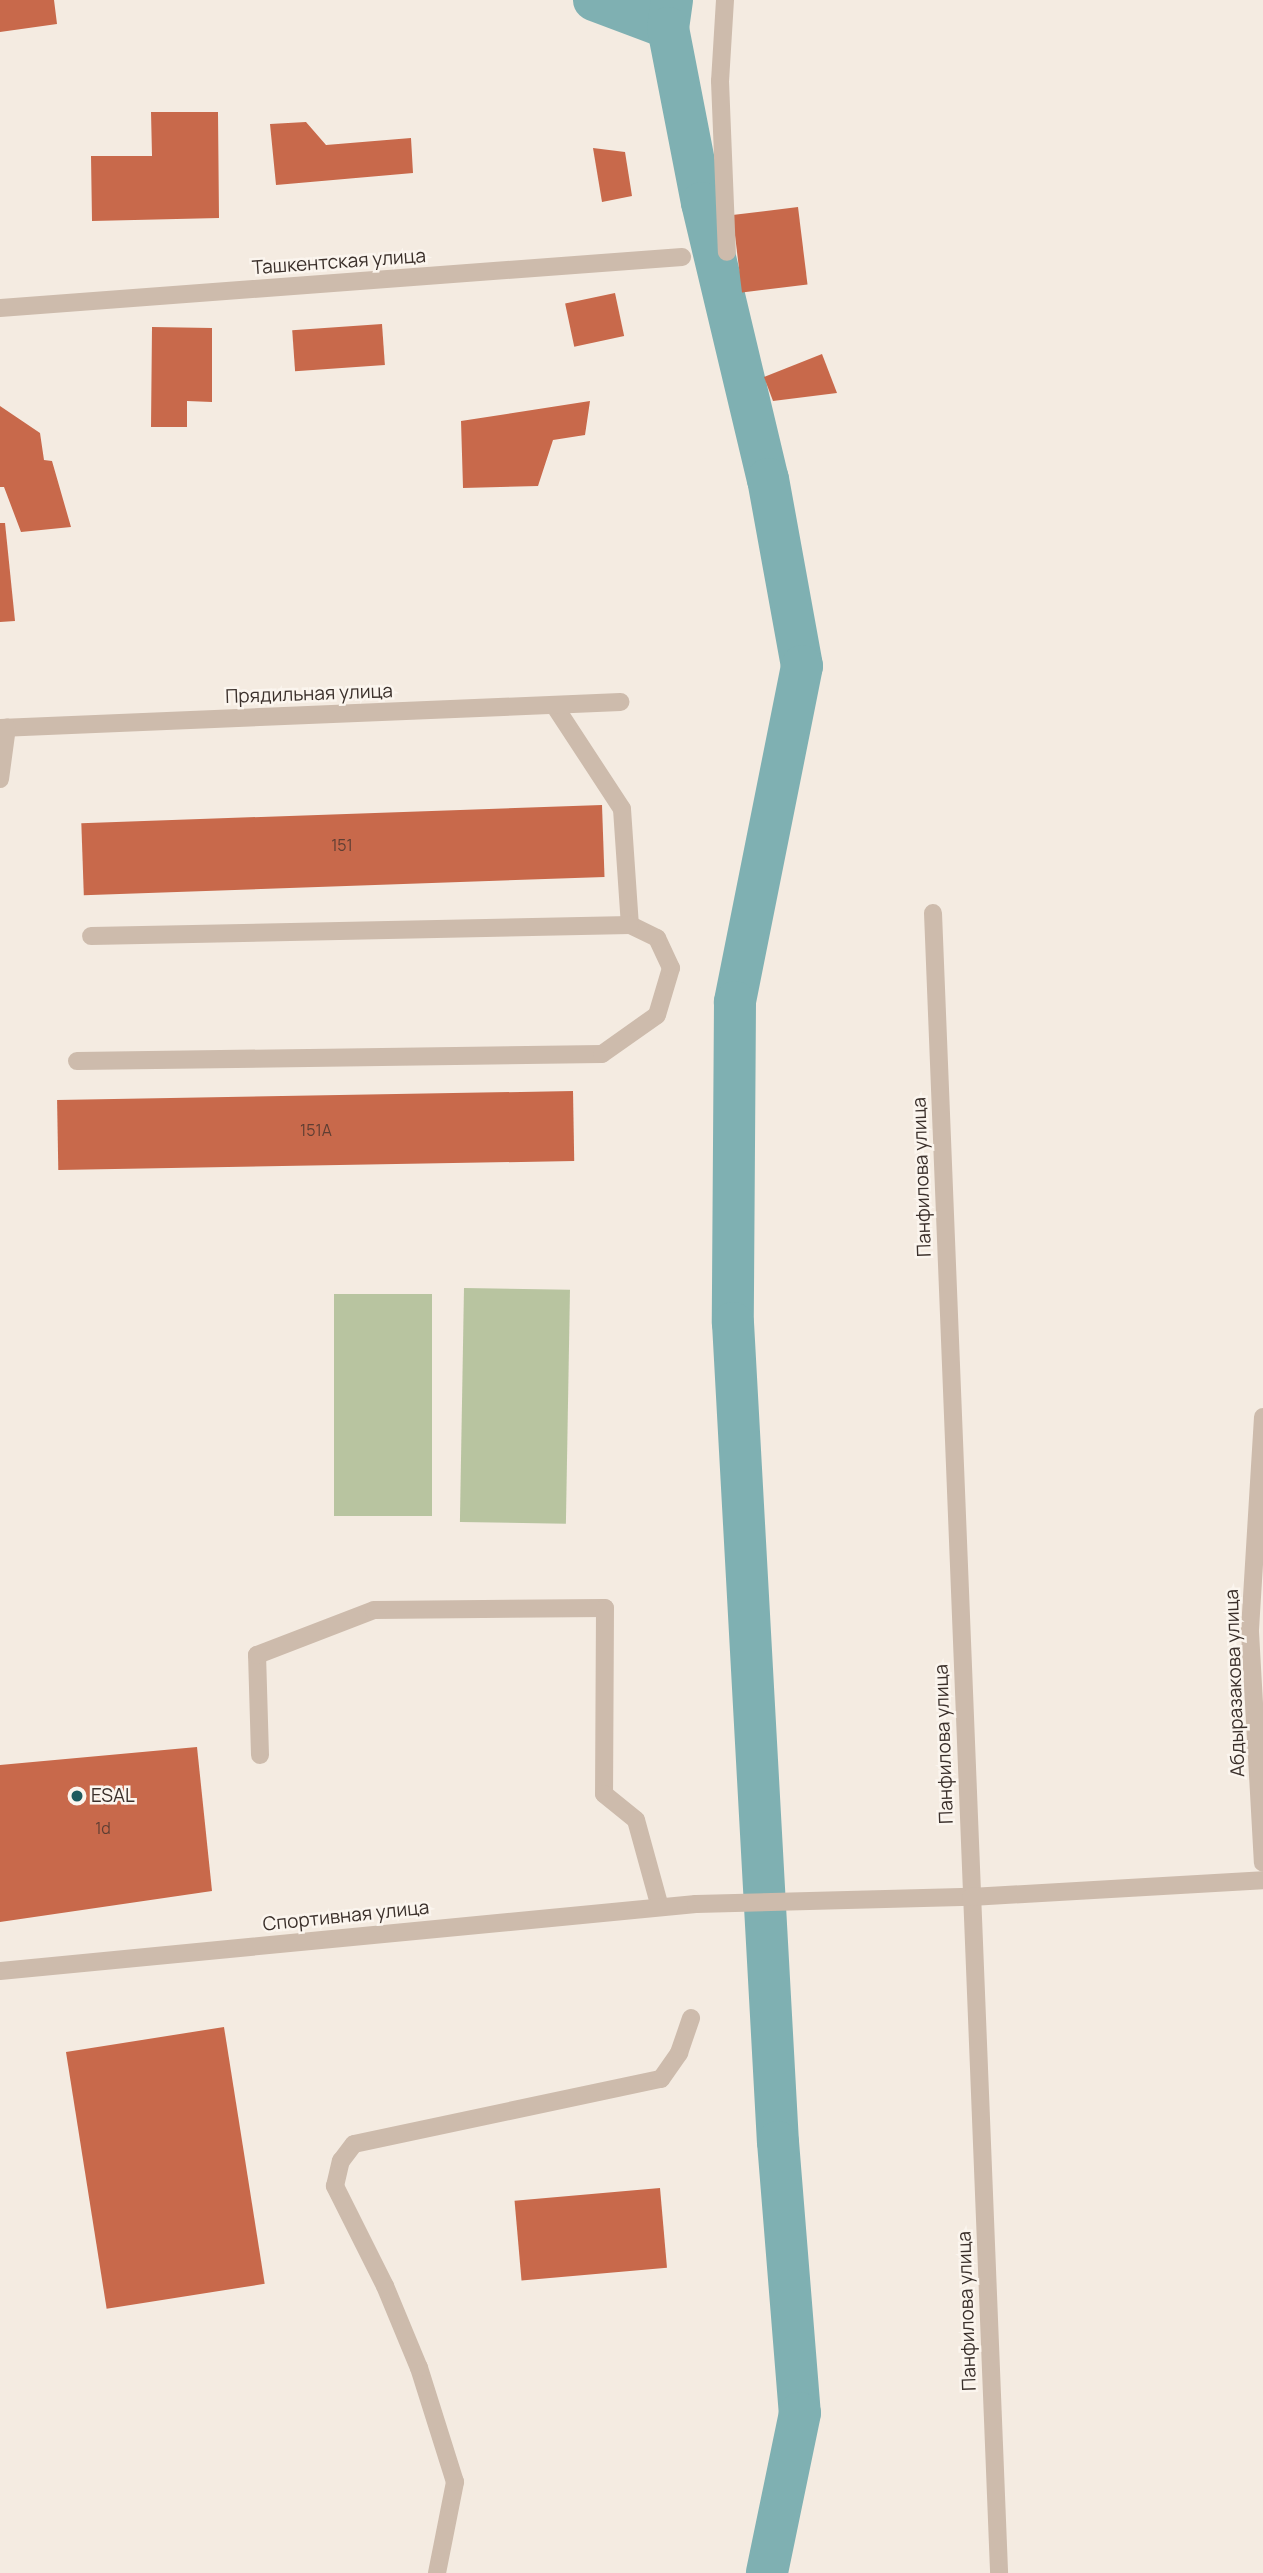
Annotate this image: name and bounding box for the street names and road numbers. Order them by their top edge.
street label: Ташкентская улица [251,245,427,279]
street label: Прядильная улица [225,680,393,708]
street label: Панфилова улица [908,1097,936,1257]
street label: Абдыразакова улица [1220,1589,1250,1777]
street label: Панфилова улица [930,1664,958,1824]
street label: Спортивная улица [262,1896,430,1936]
street label: Панфилова улица [953,2231,981,2391]

